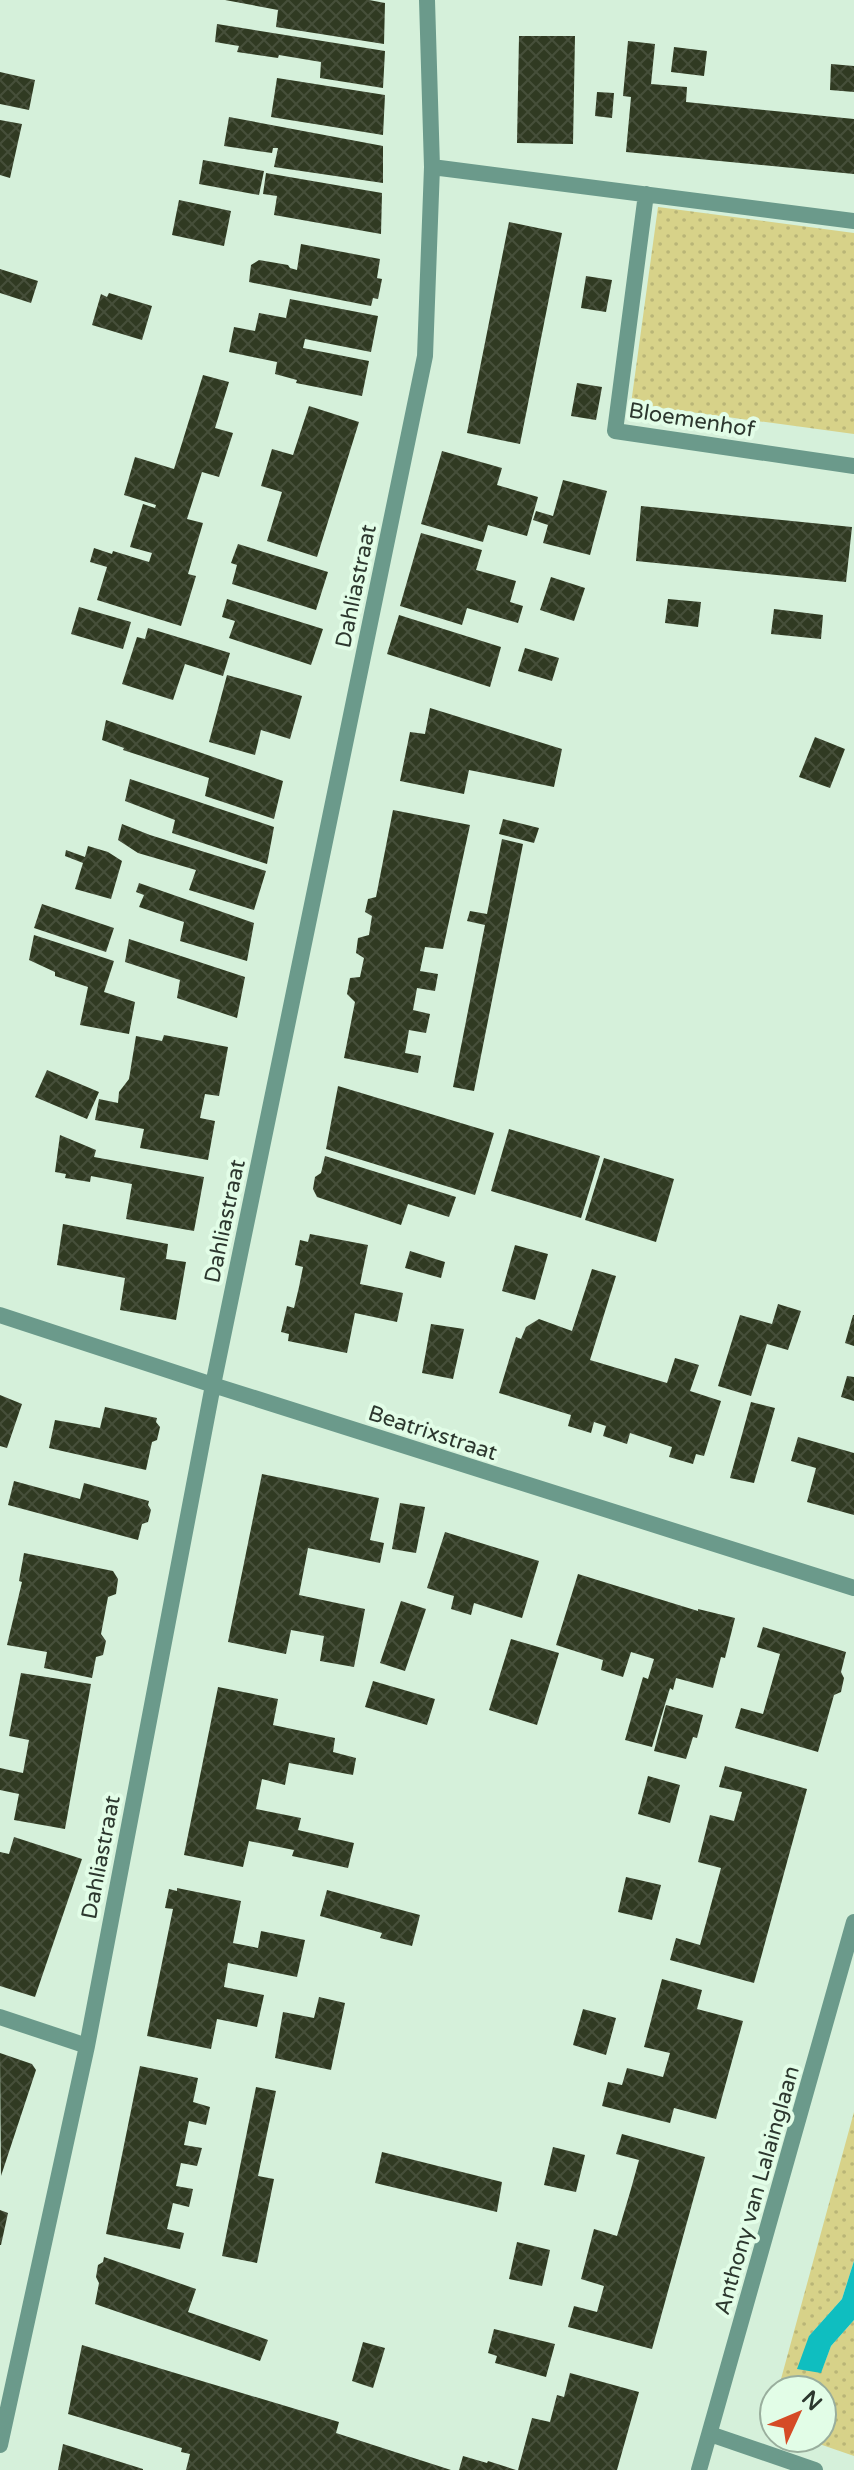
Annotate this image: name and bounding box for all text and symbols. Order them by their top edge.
street label: Bloemenhof [627,397,757,443]
street label: Dahliastraat [330,522,382,650]
street label: Dahliastraat [199,1157,251,1285]
street label: Beatrixstraat [365,1400,500,1466]
street label: Dahliastraat [76,1793,126,1921]
street label: Anthony van Lalainglaan [709,2063,805,2318]
north arrow [758,2374,838,2454]
text: N [796,2385,827,2416]

